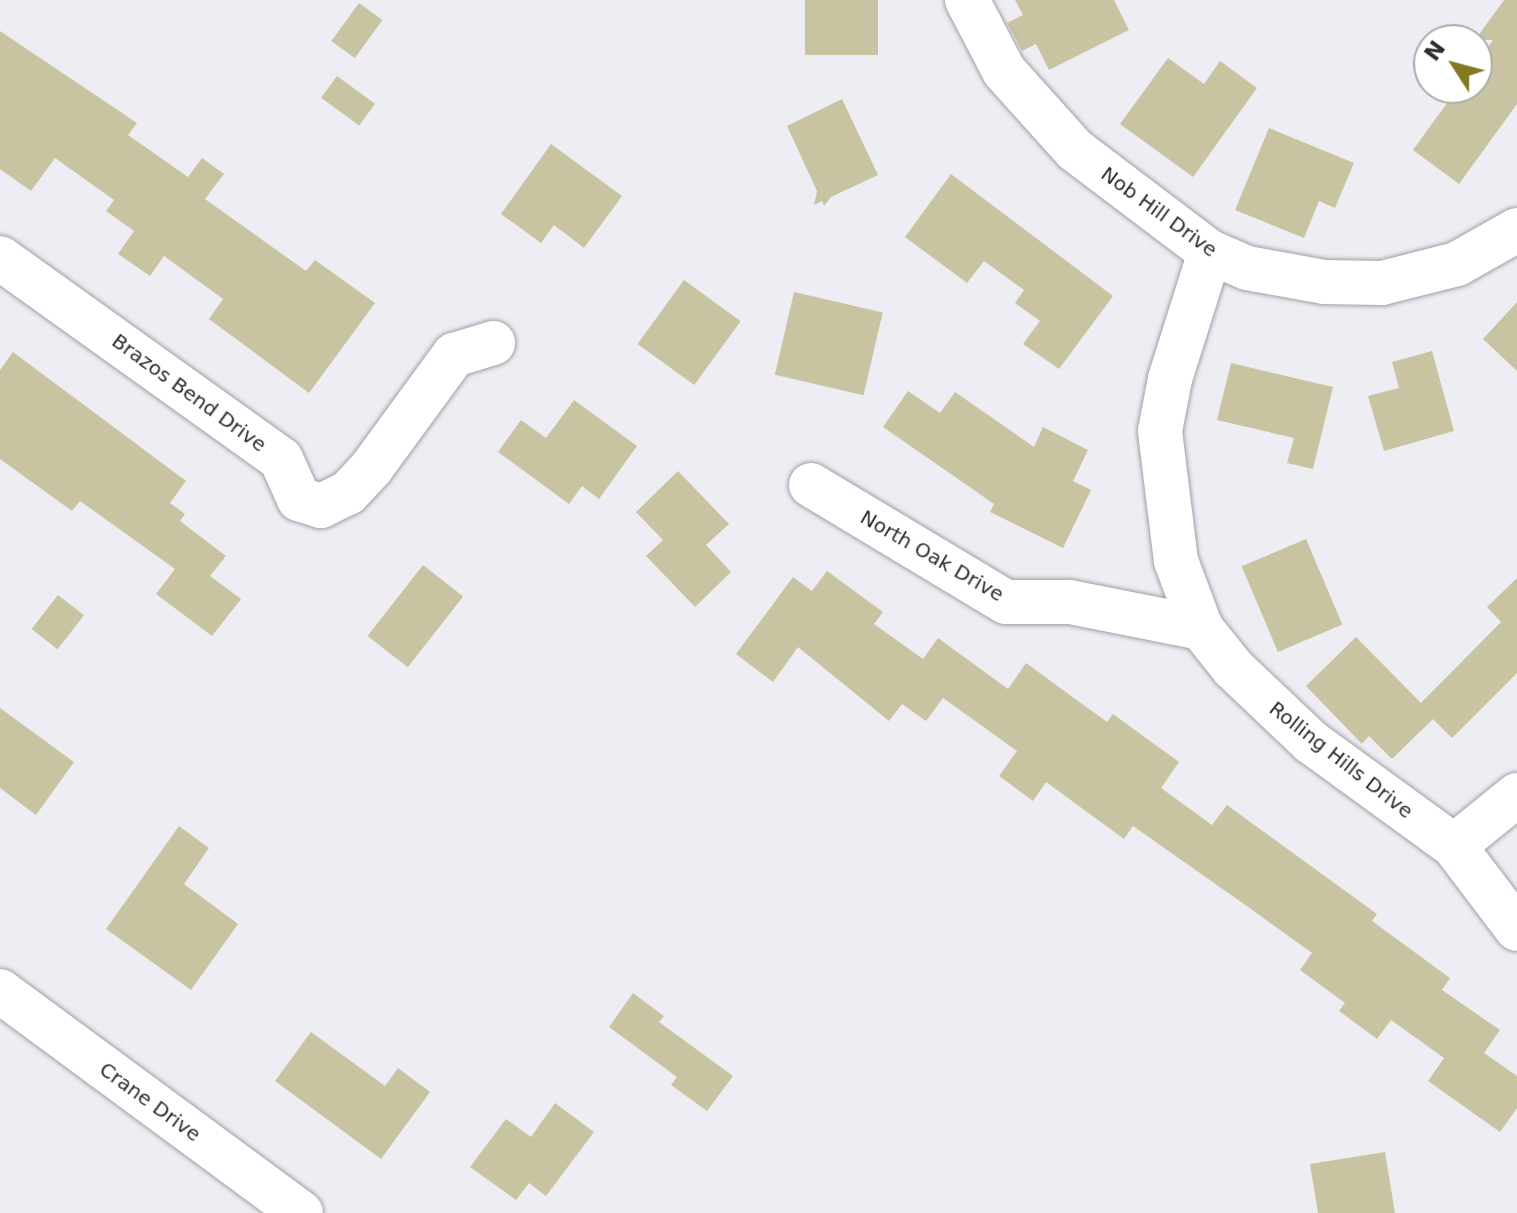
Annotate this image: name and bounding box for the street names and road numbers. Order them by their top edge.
street label: Nob Hill Drive [1096,162,1222,262]
street label: Brazos Bend Drive [107,329,271,457]
street label: North Oak Drive [856,505,1008,607]
street label: Rolling Hills Drive [1264,697,1418,823]
street label: Crane Drive [95,1057,205,1147]

